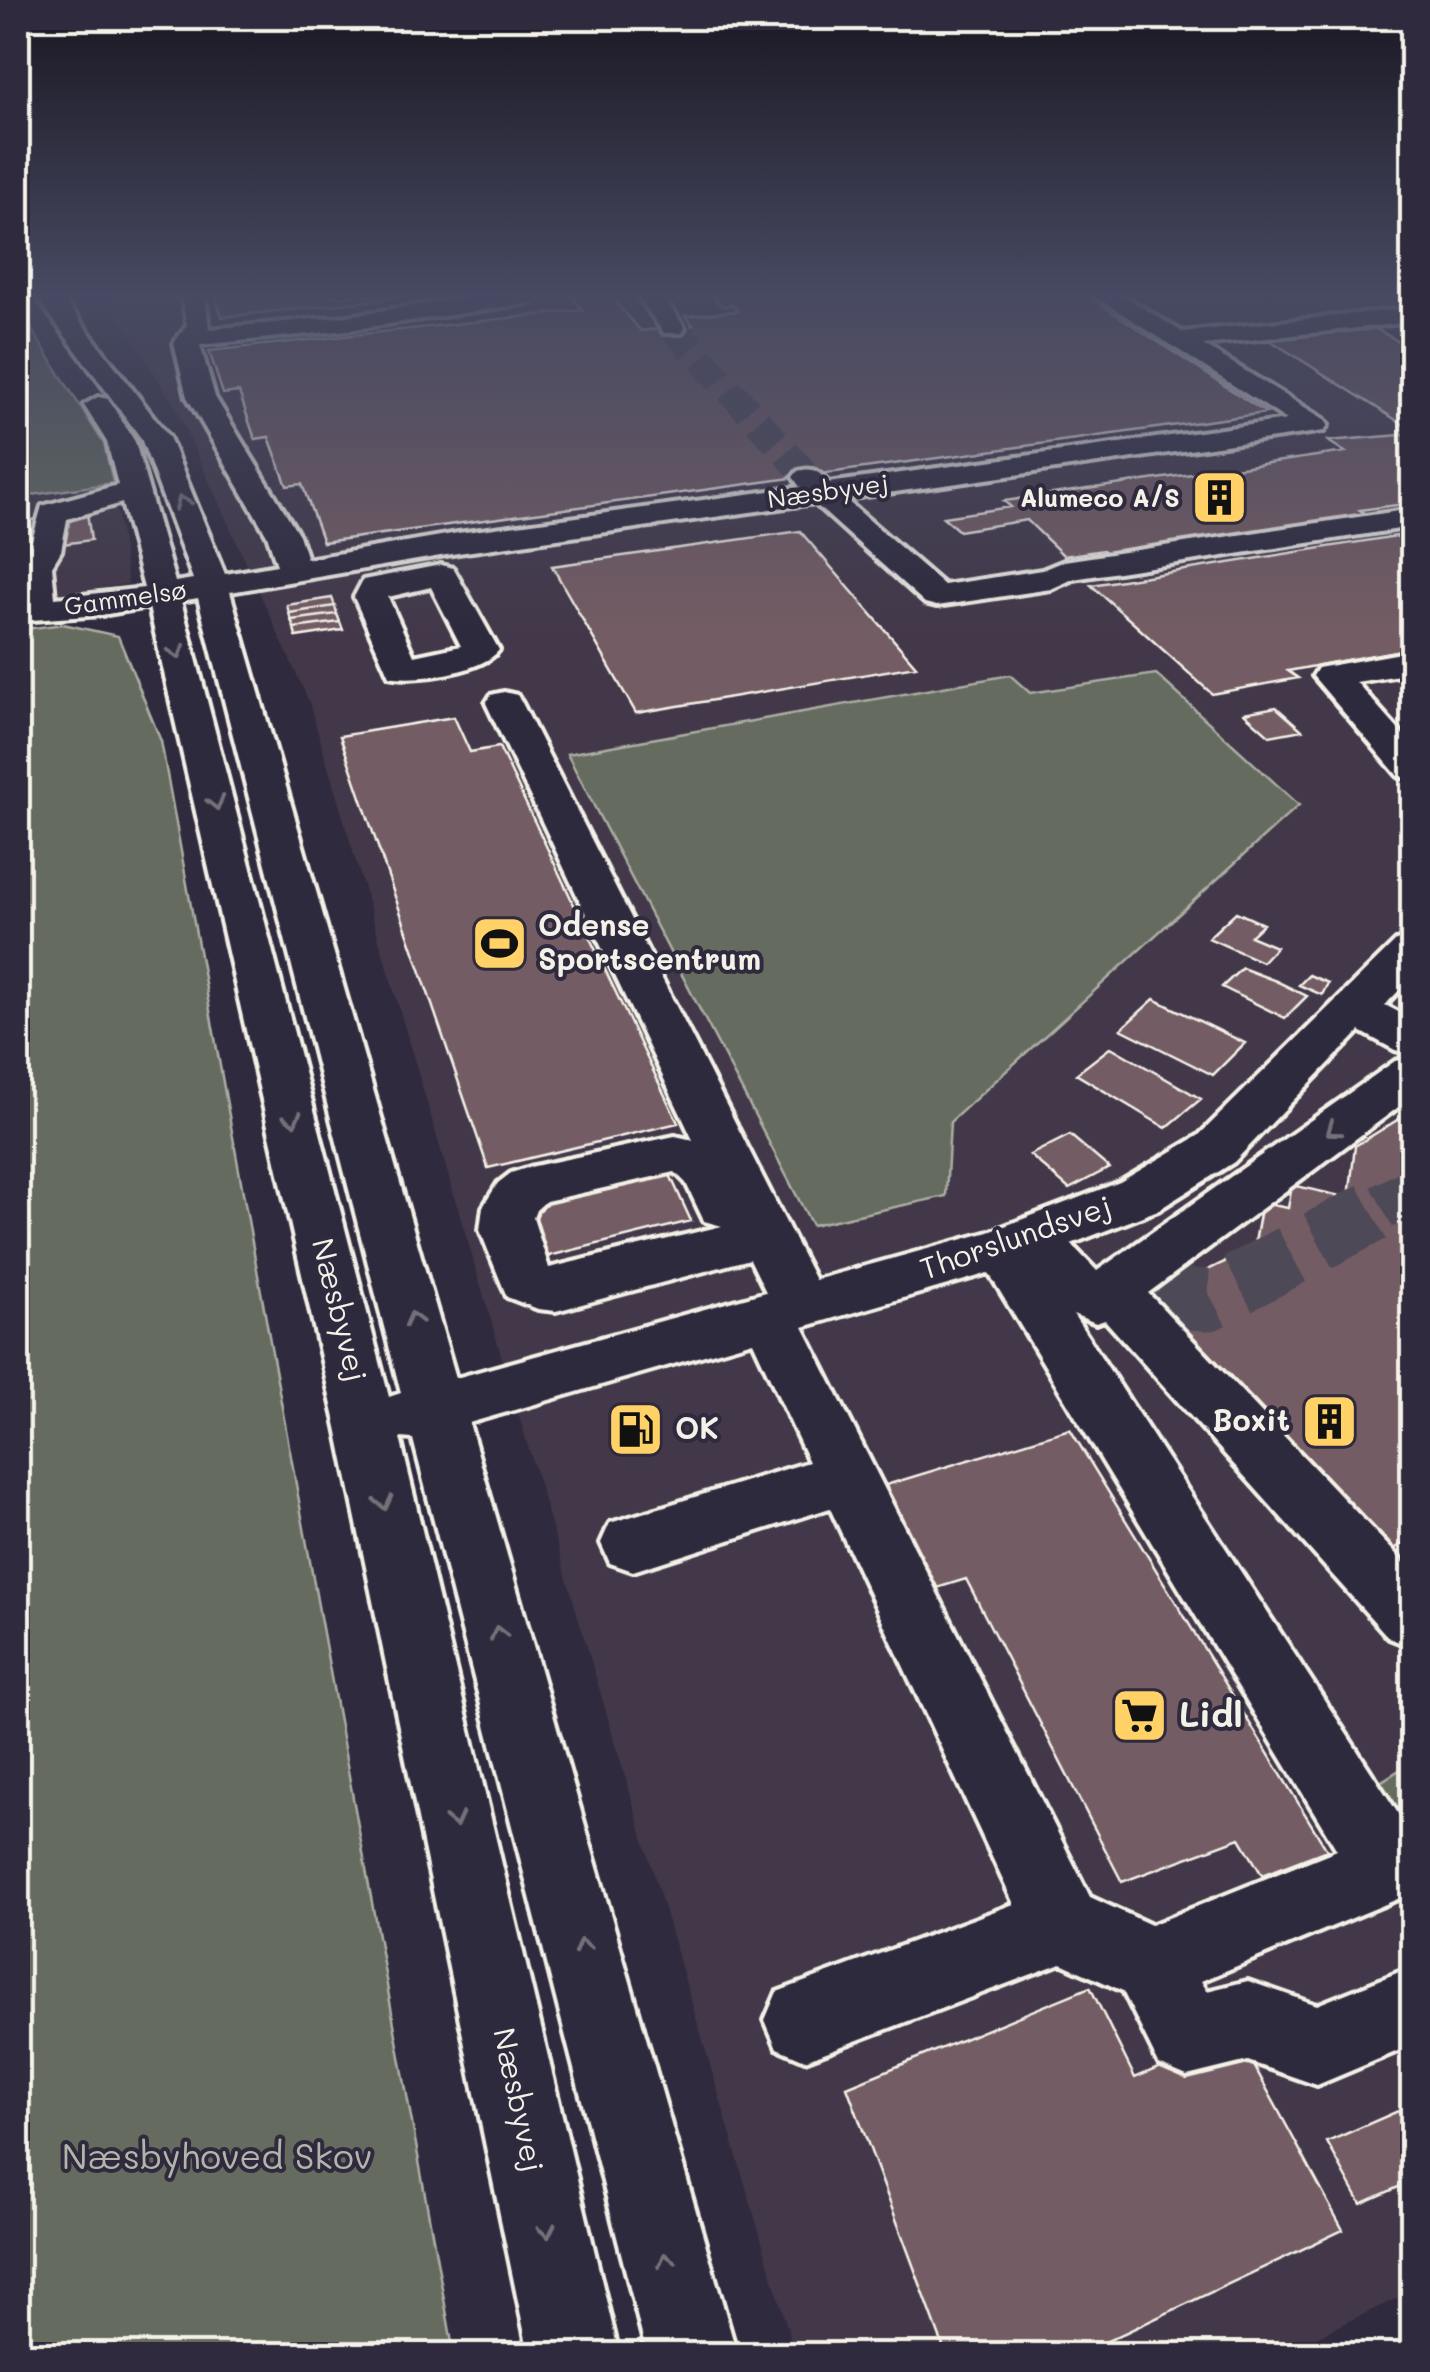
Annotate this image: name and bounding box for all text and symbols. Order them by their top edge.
street label: Næsbyvej [765,466,891,515]
building icon: Alumeco A/S [1189,468,1249,528]
place label: Alumeco A/S [1020,481,1180,513]
one-way arrow [174,495,194,512]
street label: Gammelsø [62,573,188,621]
one-way arrow [165,643,186,660]
one-way arrow [204,794,225,811]
place label: Odense Sportscentrum [538,904,761,978]
sports icon: Odense Sportscentrum [469,913,529,973]
one-way arrow [281,1110,302,1127]
one-way arrow [1326,1118,1345,1137]
street label: Thorslundsvej [914,1185,1116,1288]
street label: Næsbyvej [304,1234,378,1385]
one-way arrow [404,1311,425,1328]
building icon: Boxit [1299,1391,1359,1451]
fuel station icon: OK [606,1399,666,1459]
place label: Boxit [1212,1399,1290,1439]
place label: OK [675,1407,719,1447]
one-way arrow [372,1494,393,1511]
one-way arrow [489,1624,510,1642]
supermarket icon: Lidl [1110,1685,1170,1745]
place label: Lidl [1179,1690,1243,1736]
one-way arrow [444,1811,465,1828]
one-way arrow [573,1938,594,1956]
street label: Næsbyvej [485,2024,555,2175]
park label: Næsbyhoved Skov [62,2132,372,2178]
one-way arrow [535,2222,556,2239]
one-way arrow [657,2252,678,2269]

